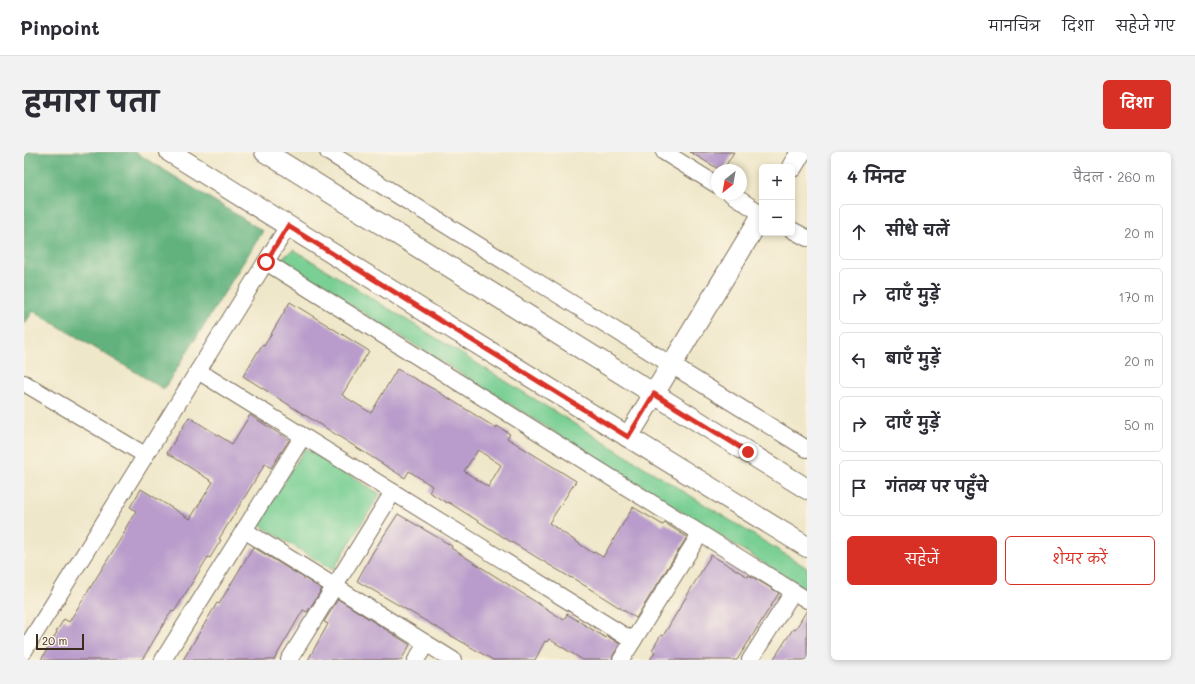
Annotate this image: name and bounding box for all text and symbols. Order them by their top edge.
text: Pinpoint [20,15,100,40]
text: मानचित्र [989,16,1040,35]
text: दिशा [1062,16,1094,35]
text: सहेजे गए [1116,16,1175,35]
button: दिशा [1103,80,1171,129]
text: हमारा पता [24,83,159,119]
north arrow [711,164,747,200]
map controls [759,164,795,236]
button: + [759,164,795,200]
text: 4 मिनट [847,165,905,187]
text: पैदल · 260 m [1073,168,1155,185]
button: − [759,200,795,236]
text: सीधे चलें [886,220,949,240]
icon: ahead [848,221,870,243]
text: 20 m [1124,224,1154,241]
route start [257,253,275,271]
text: दाएँ मुड़ें [886,284,940,304]
icon: right [848,285,870,307]
text: 170 m [1118,288,1154,305]
text: बाएँ मुड़ें [886,348,940,368]
icon: left [848,349,870,371]
text: 20 m [1124,352,1154,369]
text: दाएँ मुड़ें [886,412,940,432]
icon: right [848,413,870,435]
text: 50 m [1124,416,1154,433]
route end [739,443,757,461]
text: गंतव्य पर पहुँचे [886,476,988,496]
icon: arrive [848,477,870,499]
button: सहेजें [847,536,997,585]
button: शेयर करें [1005,536,1155,585]
scale bar [36,632,84,651]
text: 20 m [42,633,67,648]

